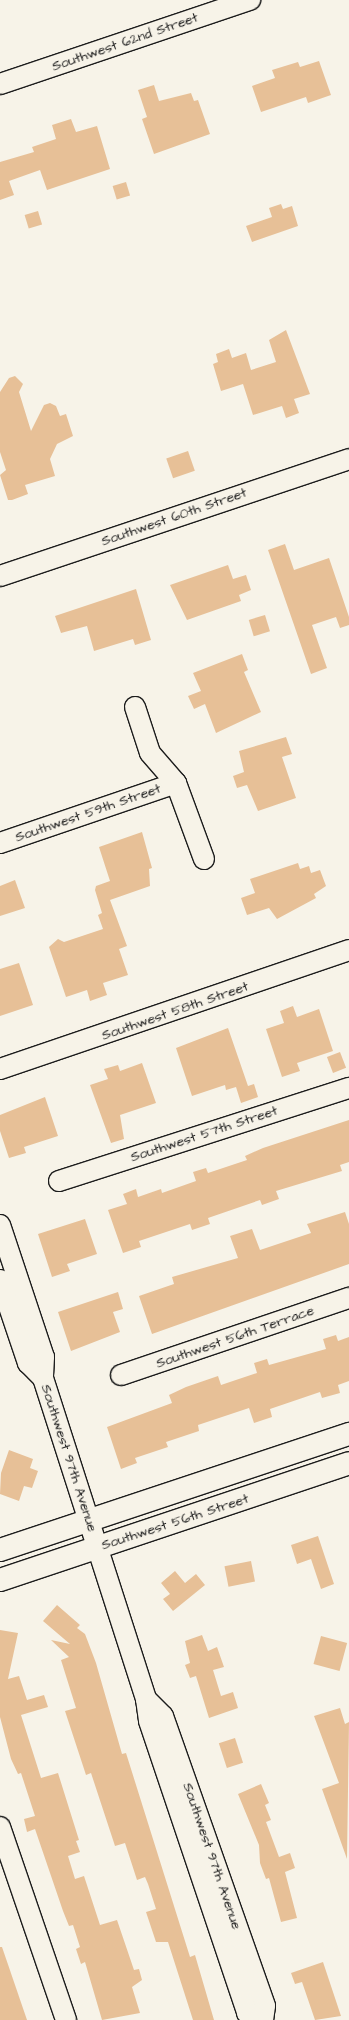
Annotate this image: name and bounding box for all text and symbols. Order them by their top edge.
street label: Southwest 62nd Street [50,9,200,75]
street label: Southwest 60th Street [99,484,249,550]
street label: Southwest 59th Street [13,780,163,846]
street label: Southwest 58th Street [99,978,251,1044]
street label: Southwest 57th Street [128,1102,280,1166]
street label: Southwest 56th Terrace [154,1302,316,1372]
street label: Southwest 97th Avenue [37,1382,101,1534]
street label: Southwest 56th Street [99,1490,251,1554]
street label: Southwest 97th Avenue [179,1780,245,1932]

